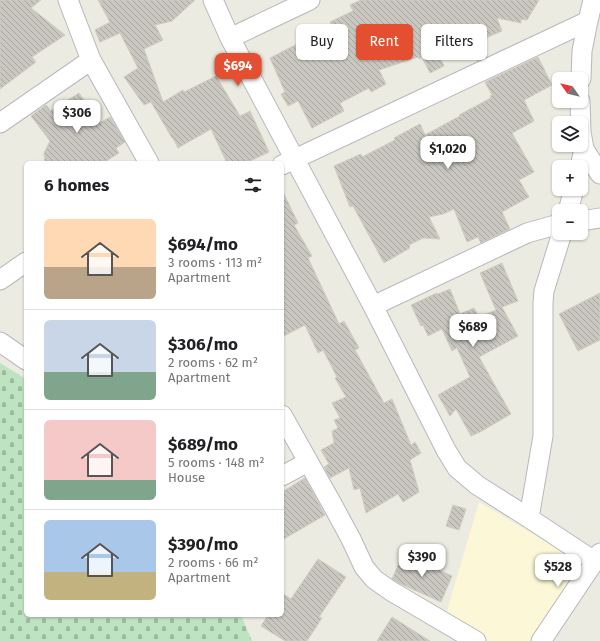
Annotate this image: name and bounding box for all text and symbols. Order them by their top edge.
chip: Buy [296,24,348,60]
chip: Rent [356,24,413,60]
chip: Filters [421,24,487,60]
pin: $694 [214,53,262,87]
text: $694 [224,58,252,73]
north arrow [552,72,588,108]
map controls [552,72,588,240]
pin: $306 [53,100,101,134]
text: $306 [63,105,91,120]
button: layers [552,116,588,152]
pin: $1,020 [415,136,481,170]
text: $1,020 [429,141,467,156]
button: + [552,160,588,196]
icon: filters [242,174,264,196]
text: 6 homes [44,175,109,196]
button: − [552,204,588,240]
text: $694/mo [168,234,238,255]
icon: home [76,235,124,283]
text: 3 rooms · 113 m² [168,255,262,270]
text: Apartment [168,270,230,285]
pin: $689 [449,314,497,348]
text: $689 [458,319,488,334]
text: $306/mo [168,334,238,355]
icon: home [76,336,124,384]
text: 2 rooms · 62 m² [168,355,258,370]
text: Apartment [168,370,230,385]
text: $689/mo [168,434,238,455]
icon: home [76,436,124,484]
text: 5 rooms · 148 m² [168,455,264,470]
text: House [168,470,205,485]
text: $390/mo [168,534,238,555]
icon: home [76,536,124,584]
pin: $390 [398,544,446,578]
text: $390 [408,549,436,564]
pin: $528 [534,554,582,588]
text: 2 rooms · 66 m² [168,555,259,570]
text: $528 [544,559,572,574]
text: Apartment [168,570,230,585]

